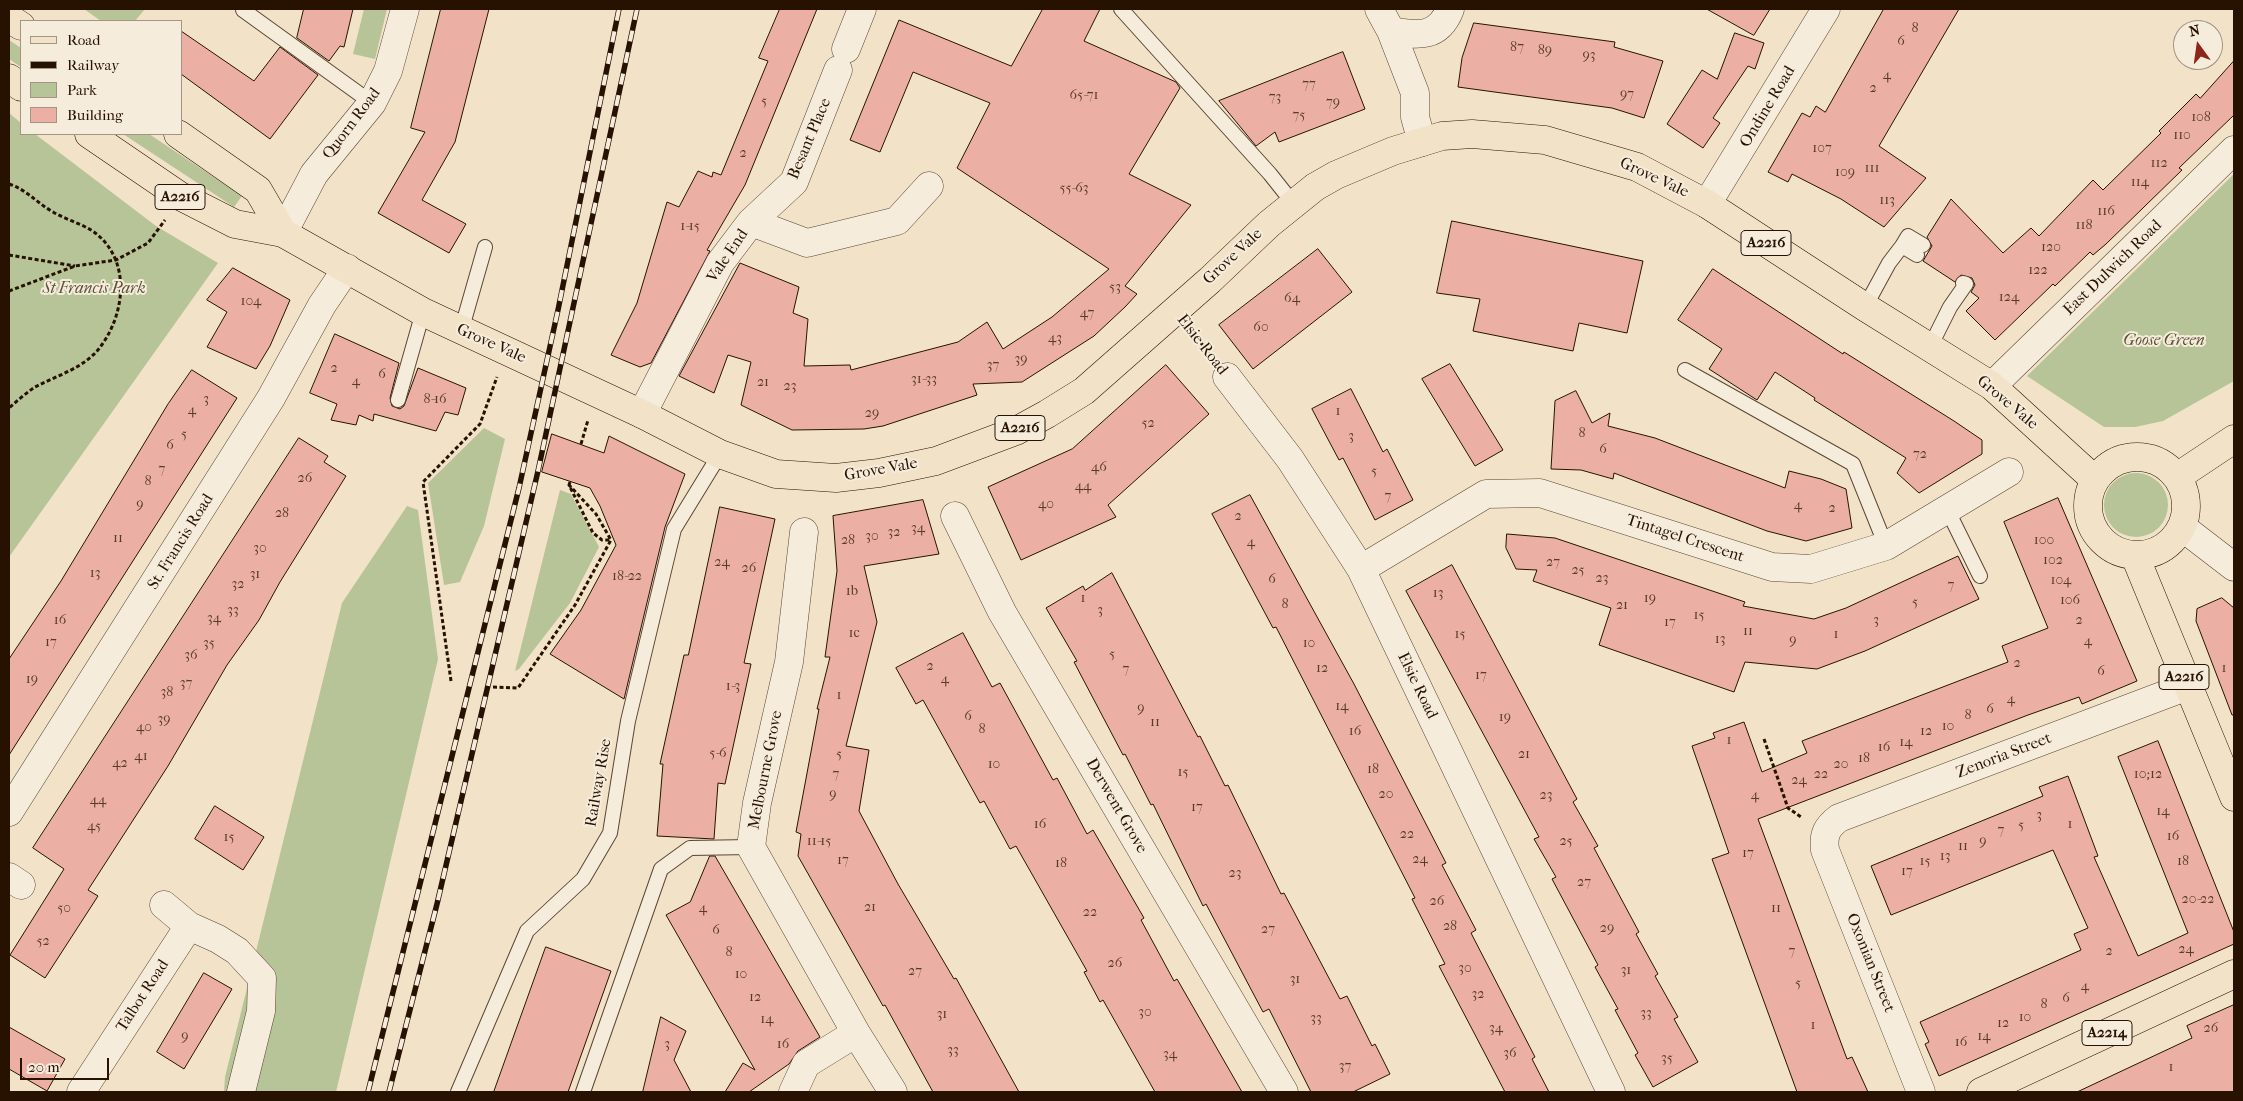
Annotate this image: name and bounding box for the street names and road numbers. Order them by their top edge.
street label: Ondine Road [1736,63,1800,151]
street label: Quorn Road [319,84,385,164]
street label: Besant Place [784,95,836,183]
street label: Grove Vale [1616,154,1692,202]
road number: A2216 [155,184,205,210]
street label: East Dulwich Road [2060,216,2166,320]
street label: Grove Vale [1199,225,1267,289]
street label: Vale End [703,226,753,286]
road number: A2216 [1741,230,1791,256]
street label: Elsie Road [1172,311,1232,379]
street label: Grove Vale [453,320,529,368]
street label: Grove Vale [1973,372,2041,434]
road number: A2216 [995,416,1045,440]
street label: Grove Vale [843,454,919,486]
street label: St. Francis Road [144,491,218,593]
street label: Tintagel Crescent [1624,511,1746,567]
street label: Elsie Road [1393,650,1441,722]
road number: A2216 [2159,664,2209,690]
street label: Melbourne Grove [745,709,787,831]
street label: Zenoria Street [1954,729,2054,783]
street label: Railway Rise [582,737,616,829]
street label: Derwent Grove [1081,755,1151,857]
street label: Oxonian Street [1841,911,1899,1015]
street label: Talbot Road [113,956,173,1036]
road number: A2214 [2082,1020,2132,1046]

